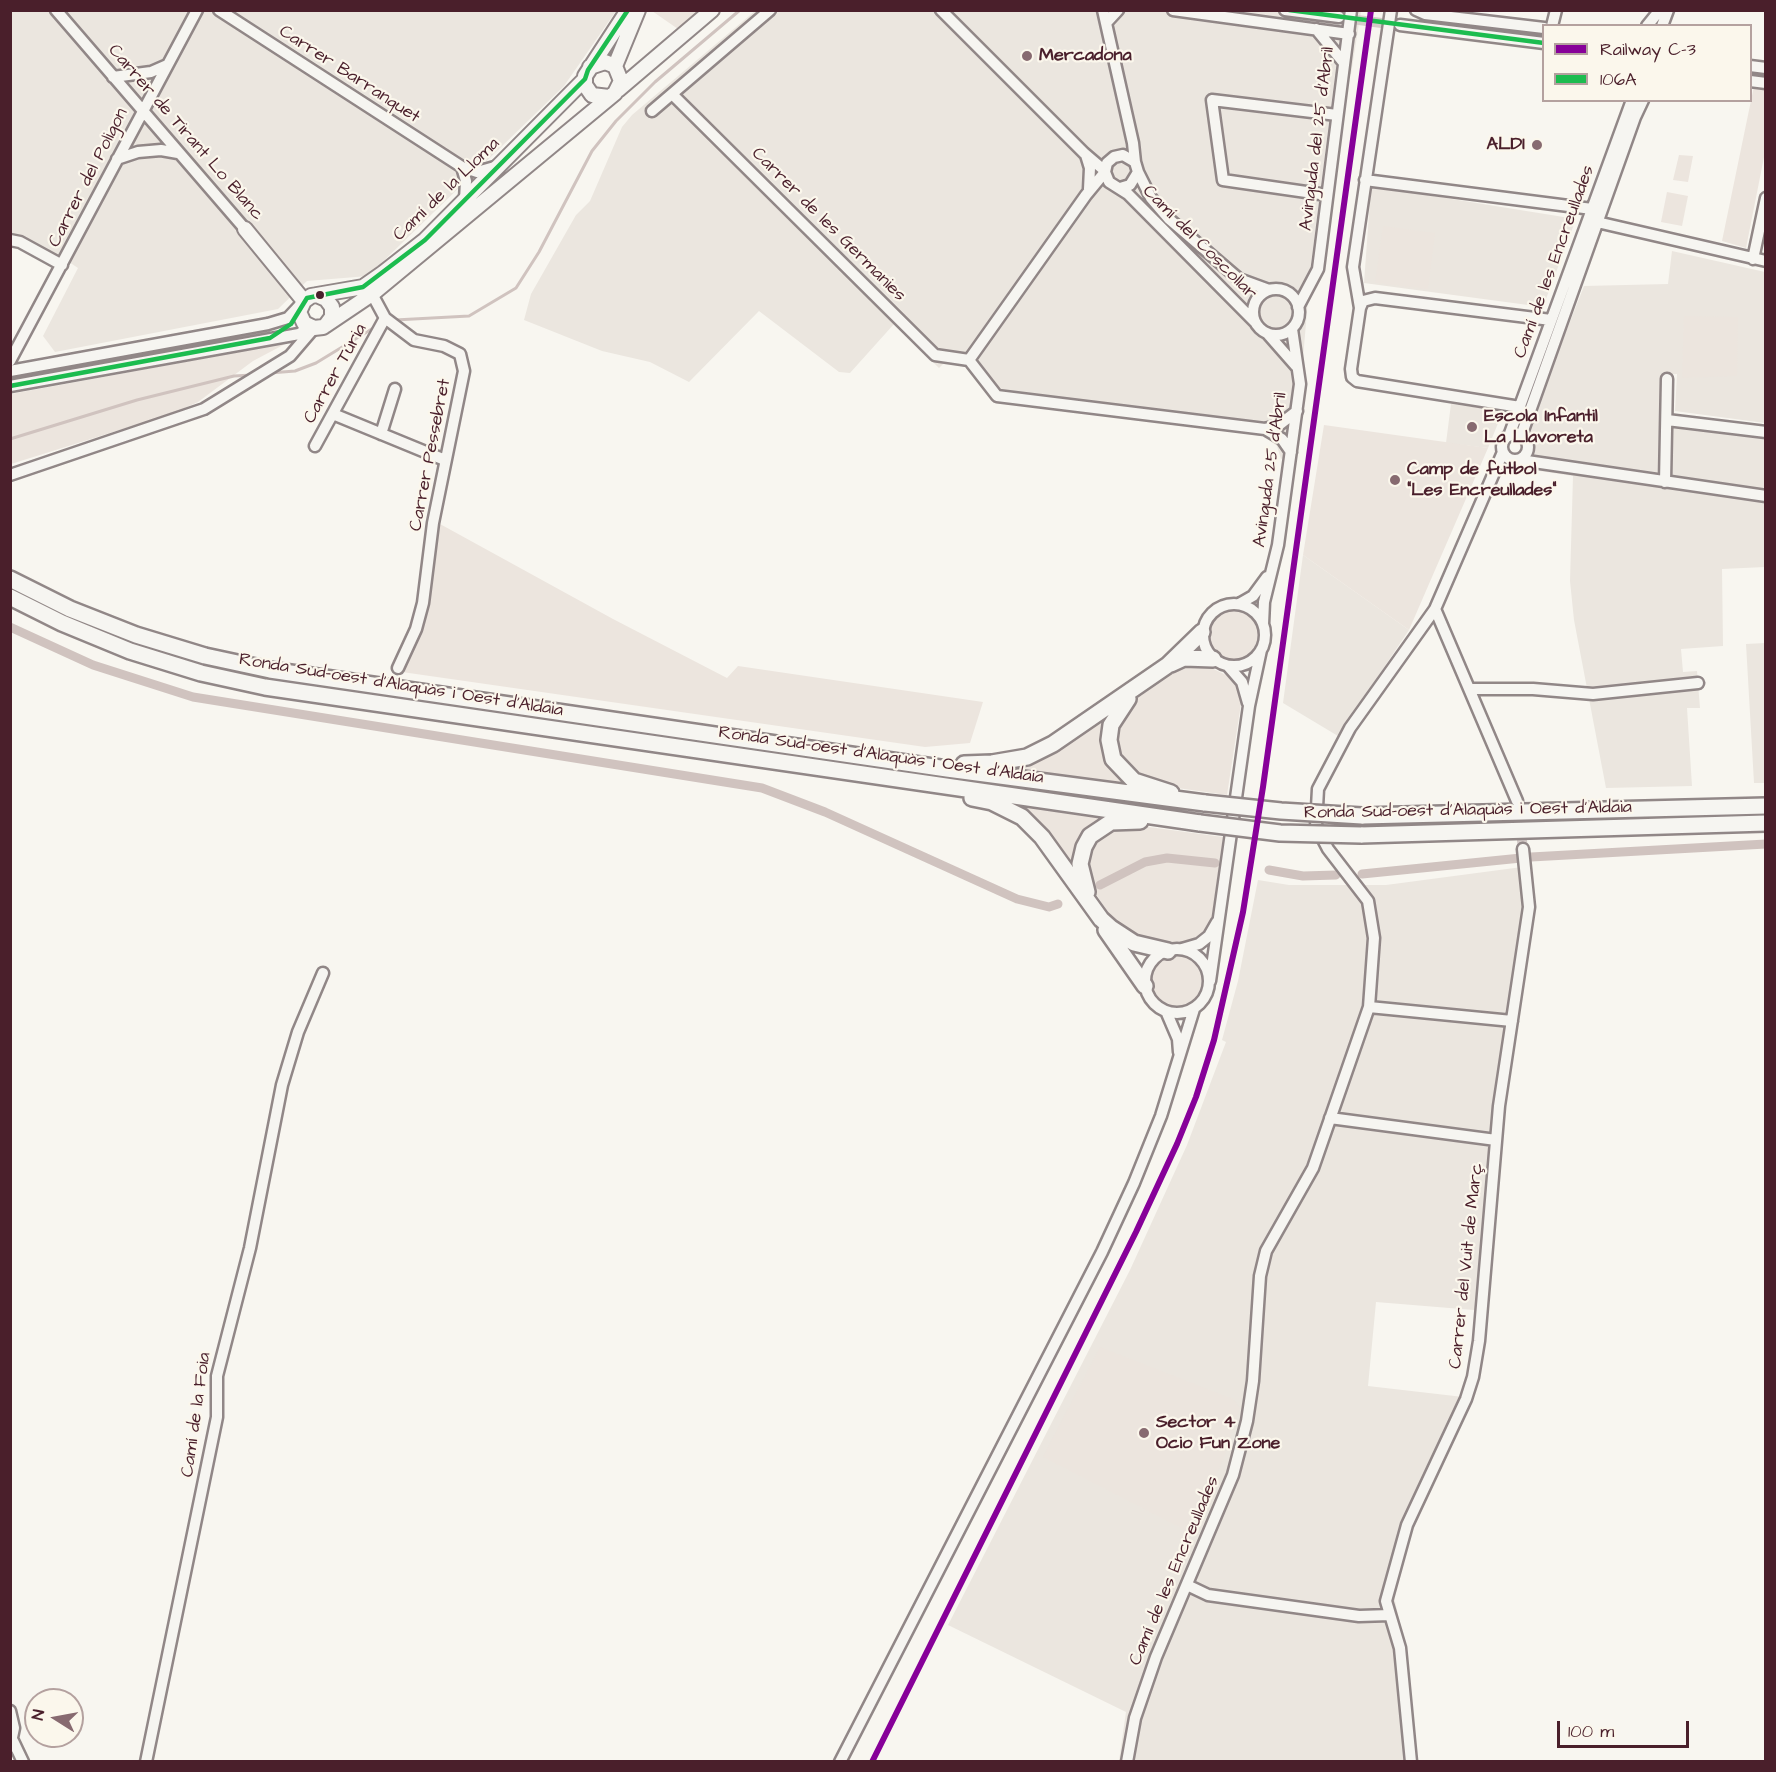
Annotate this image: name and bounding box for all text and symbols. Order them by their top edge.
street label: Carrer Barranquet [274,21,424,129]
legend [1542,24,1752,102]
text: Railway C-3 [1600,37,1696,62]
street label: Carrer de Tirant Lo Blanc [103,41,267,225]
place label: Mercadona [1039,45,1132,67]
street label: Avinguda del 25 d'Abril [1296,46,1340,232]
marker: Mercadona [1020,49,1034,63]
text: 106A [1600,67,1636,92]
street label: Carrer del Poligon [45,105,133,251]
street label: Camí de la Lloma [389,134,505,246]
place label: ALDI [1487,134,1525,156]
marker: ALDI [1530,138,1544,152]
street label: Carrer de les Germanies [746,143,910,307]
street label: Camí de les Encreullades [1510,163,1600,361]
street label: Camí del Coscollar [1137,181,1261,305]
unlabelled marker [314,289,326,301]
street label: Carrer Túria [300,320,372,428]
street label: Carrer Pessebret [406,377,456,533]
street label: Avinguda 25 d'Abril [1249,391,1293,549]
place label: Escola Infantil La Llavoreta [1484,406,1598,448]
marker: Escola Infantil La Llavoreta [1465,420,1479,434]
place label: Camp de futbol "Les Encreullades" [1407,459,1557,502]
marker: Camp de futbol "Les Encreullades" [1388,473,1402,487]
street label: Ronda Sud-oest d'Alaquàs i Oest d'Aldaia [237,650,565,722]
street label: Ronda Sud-oest d'Alaquàs i Oest d'Aldaia [717,722,1045,790]
street label: Ronda Sud-oest d'Alaquàs i Oest d'Aldaia [1304,797,1632,825]
street label: Carrer del Vuit de Març [1445,1162,1489,1370]
street label: Camí de la Foia [178,1351,216,1479]
place label: Sector 4 Ocio Fun Zone [1156,1412,1280,1454]
marker: Sector 4 Ocio Fun Zone [1137,1426,1151,1440]
street label: Camí de les Encreullades [1125,1473,1225,1669]
north arrow [24,1688,84,1748]
text: N [27,1708,50,1722]
scale bar [1560,1709,1692,1747]
text: 100 m [1568,1719,1614,1744]

